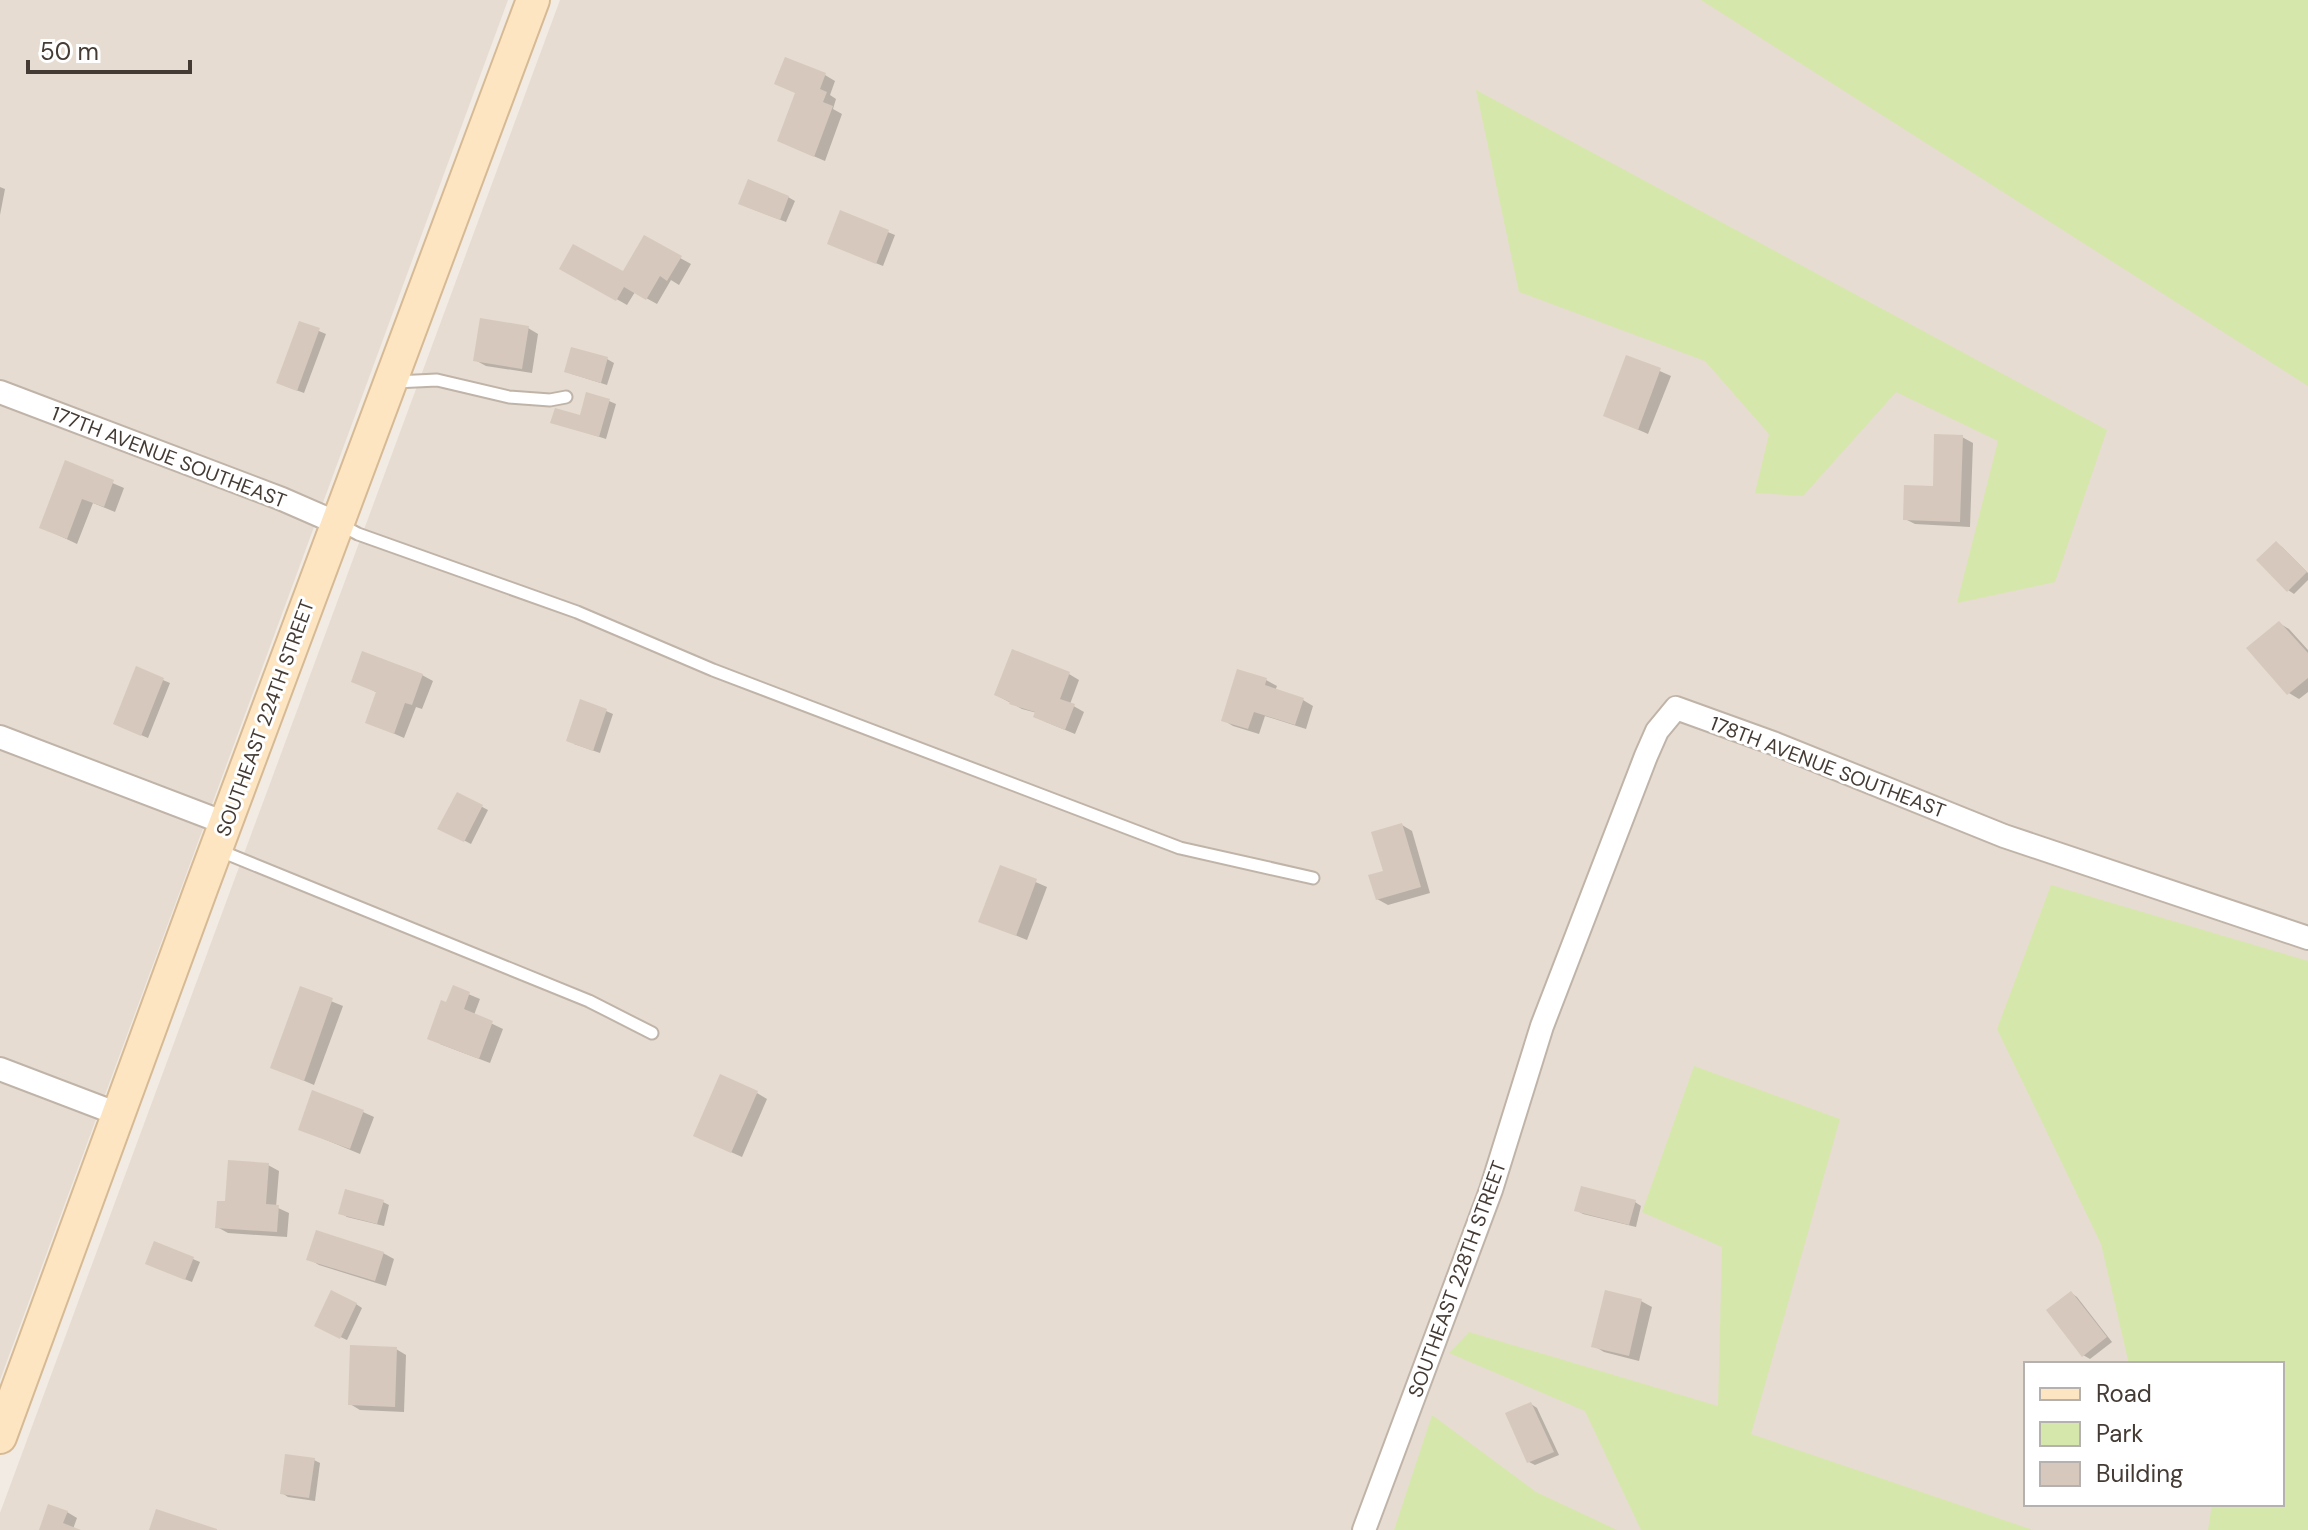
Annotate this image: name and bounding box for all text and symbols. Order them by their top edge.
scale bar [28,24,190,74]
text: 50 m [40,36,99,67]
street label: 177TH AVENUE SOUTHEAST [48,400,290,514]
street label: SOUTHEAST 224TH STREET [210,596,320,840]
street label: 178TH AVENUE SOUTHEAST [1707,710,1949,824]
street label: SOUTHEAST 228TH STREET [1402,1157,1512,1401]
legend [2024,1362,2284,1506]
text: Road [2096,1378,2152,1409]
text: Park [2096,1418,2143,1449]
text: Building [2096,1458,2183,1489]

